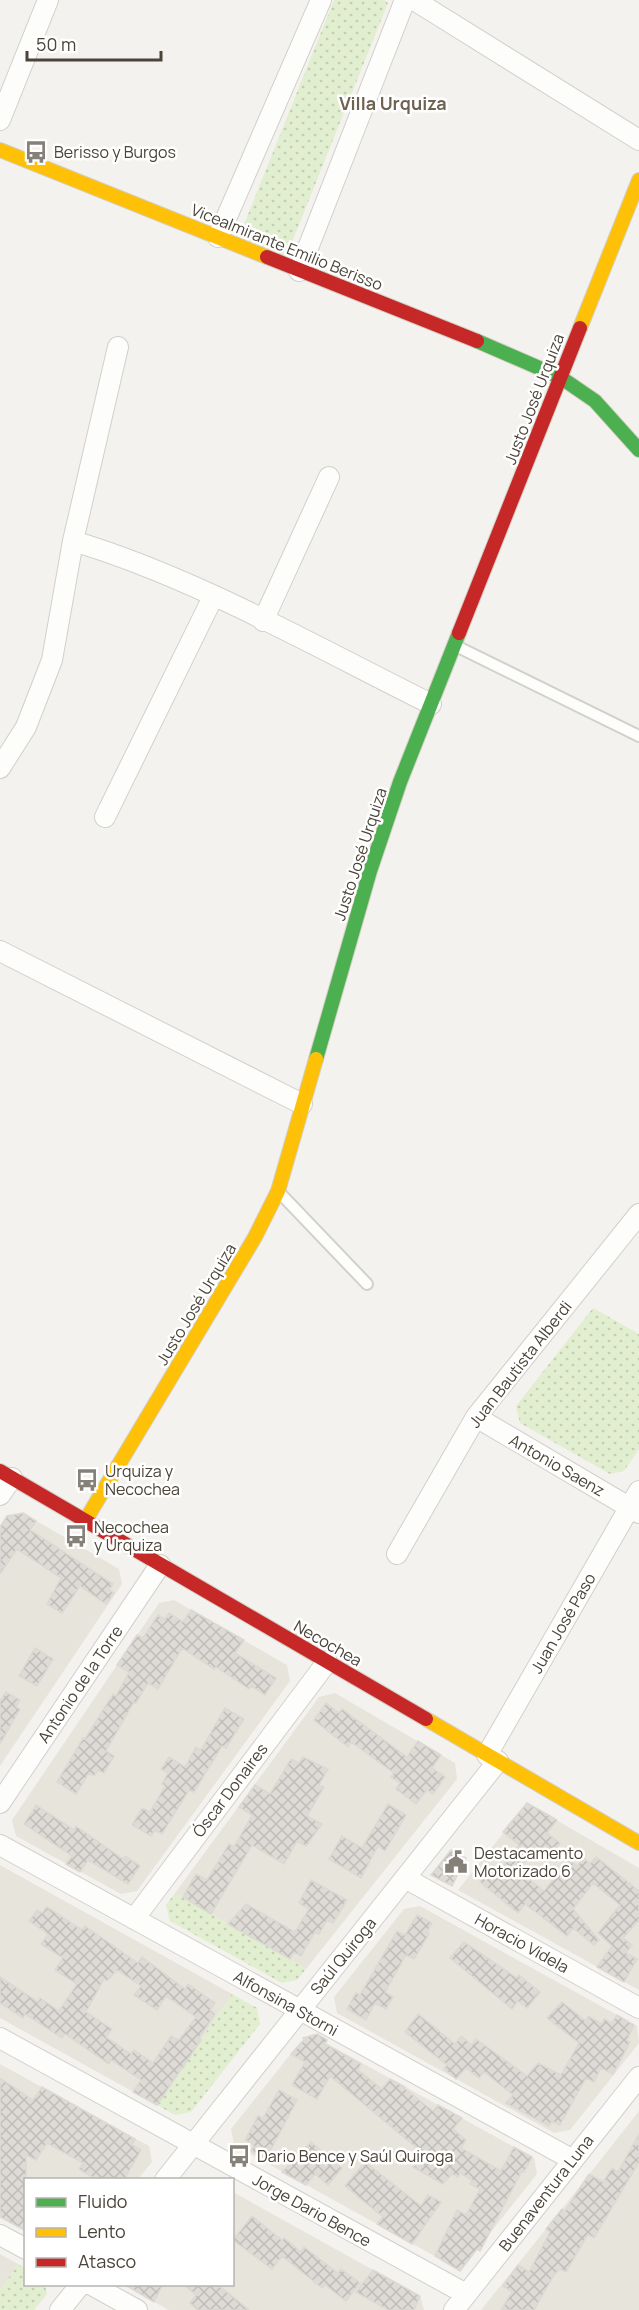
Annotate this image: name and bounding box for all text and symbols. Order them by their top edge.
scale bar [27,24,160,62]
text: 50 m [36,32,76,56]
district label: Villa Urquiza [339,91,447,115]
bus stop icon: Berisso y Burgos [23,139,49,165]
place label: Berisso y Burgos [54,141,176,163]
street label: Vicealmirante Emilio Berisso [188,198,386,296]
street label: Justo José Urquiza [499,330,569,468]
street label: Justo José Urquiza [328,785,392,923]
street label: Justo José Urquiza [151,1239,241,1369]
street label: Juan Bautista Alberdi [464,1296,576,1432]
street label: Antonio Saenz [505,1429,609,1501]
place label: Urquiza y Necochea [105,1460,180,1500]
bus stop icon: Urquiza y Necochea [74,1467,100,1493]
place label: Necochea y Urquiza [94,1516,169,1556]
bus stop icon: Necochea y Urquiza [63,1523,89,1549]
street label: Juan José Paso [525,1569,601,1677]
street label: Necochea [290,1615,366,1671]
street label: Antonio de la Torre [32,1621,128,1747]
street label: Óscar Donaires [187,1739,273,1841]
place label: Destacamento Motorizado 6 [474,1842,583,1882]
public building icon: Destacamento Motorizado 6 [443,1849,469,1875]
street label: Horacio Videla [471,1908,573,1978]
street label: Saúl Quiroga [305,1913,381,1999]
street label: Alfonsina Storni [230,1965,342,2041]
street label: Buenaventura Luna [493,2130,599,2256]
bus stop icon: Dario Bence y Saúl Quiroga [226,2143,252,2169]
place label: Dario Bence y Saúl Quiroga [257,2145,453,2167]
street label: Jorge Dario Bence [249,2168,375,2252]
legend [24,2178,234,2286]
text: Fluido [78,2189,127,2213]
text: Lento [78,2219,126,2243]
text: Atasco [78,2249,136,2273]

